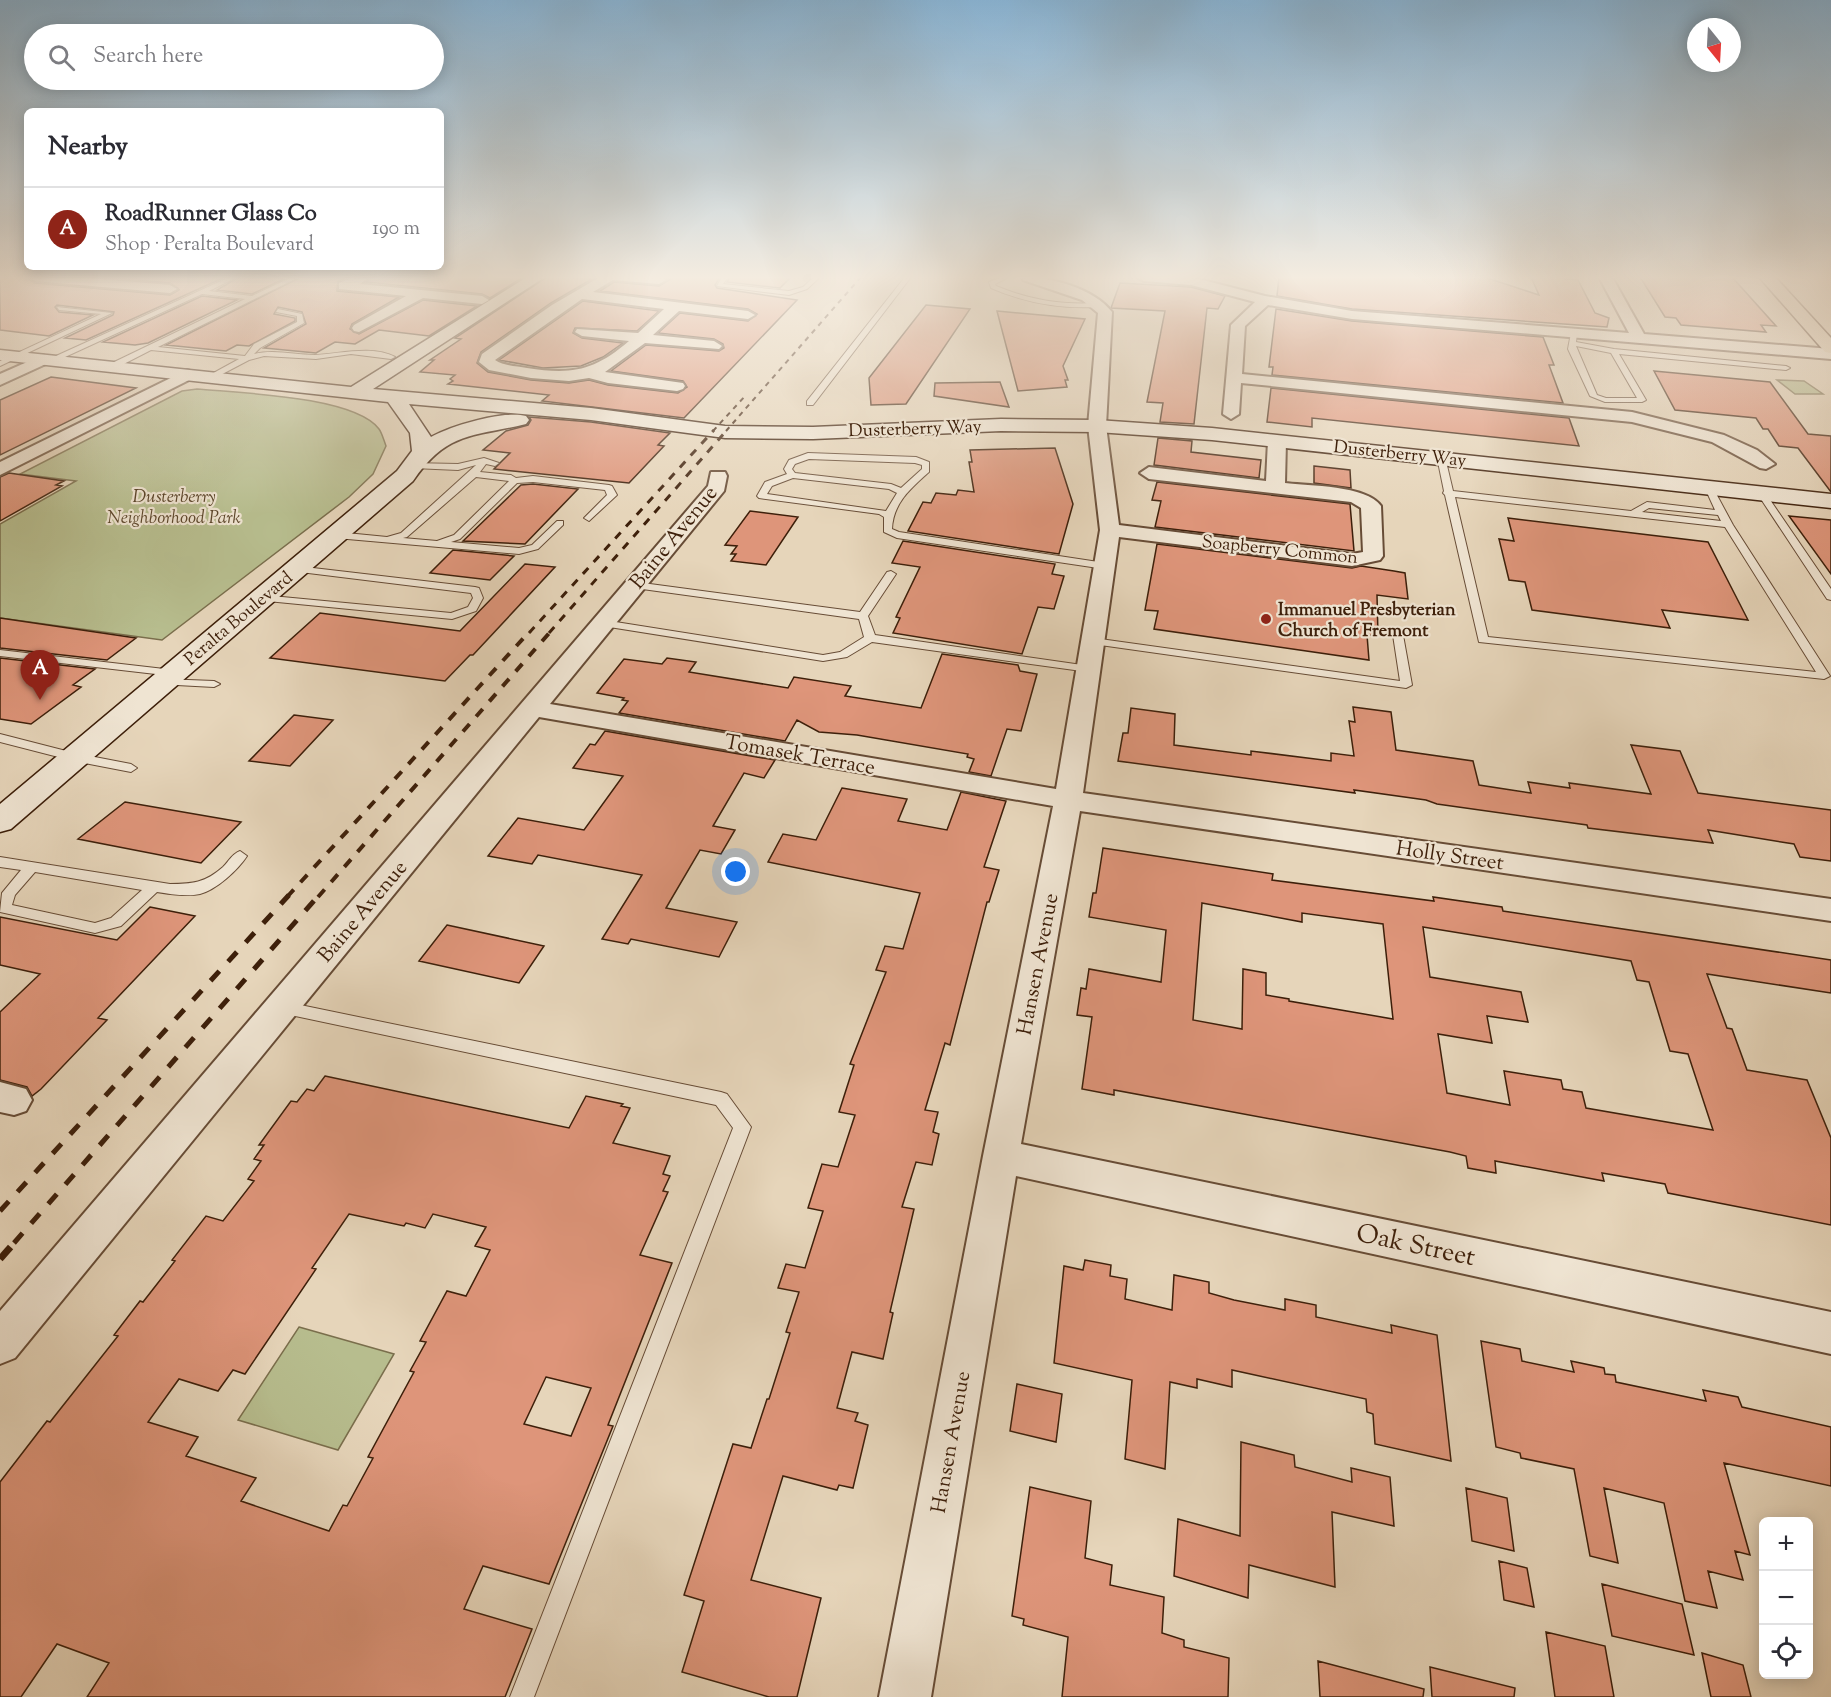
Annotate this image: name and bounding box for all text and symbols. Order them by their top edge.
north arrow [1687,18,1741,72]
search box [24,24,444,90]
icon: search [45,41,78,74]
text: Search here [93,41,203,73]
text: Nearby [48,129,128,166]
text: RoadRunner Glass Co [105,199,317,231]
text: A [59,215,76,244]
text: 190 m [372,215,420,244]
text: Shop · Peralta Boulevard [105,231,314,260]
street label: Dusterberry Way [848,415,982,445]
street label: Dusterberry Way [1332,435,1467,475]
street label: Baine Avenue [623,480,726,596]
park label: Dusterberry Neighborhood Park [107,485,241,532]
street label: Soapberry Common [1200,530,1360,572]
street label: Peralta Boulevard [179,566,299,673]
place label: Immanuel Presbyterian Church of Fremont [1278,598,1456,645]
marker: Immanuel Presbyterian Church of Fremont [1259,612,1273,626]
pin: A [20,650,60,700]
street label: Tomasek Terrace [722,728,877,784]
street label: Holly Street [1394,835,1506,879]
street label: Baine Avenue [312,855,415,970]
your location [721,857,750,886]
street label: Hansen Avenue [1011,891,1067,1038]
street label: Oak Street [1352,1216,1479,1277]
street label: Hansen Avenue [925,1369,979,1516]
map controls [1759,1517,1813,1679]
button: + [1759,1517,1813,1571]
button: − [1759,1571,1813,1625]
button: locate [1759,1625,1813,1679]

